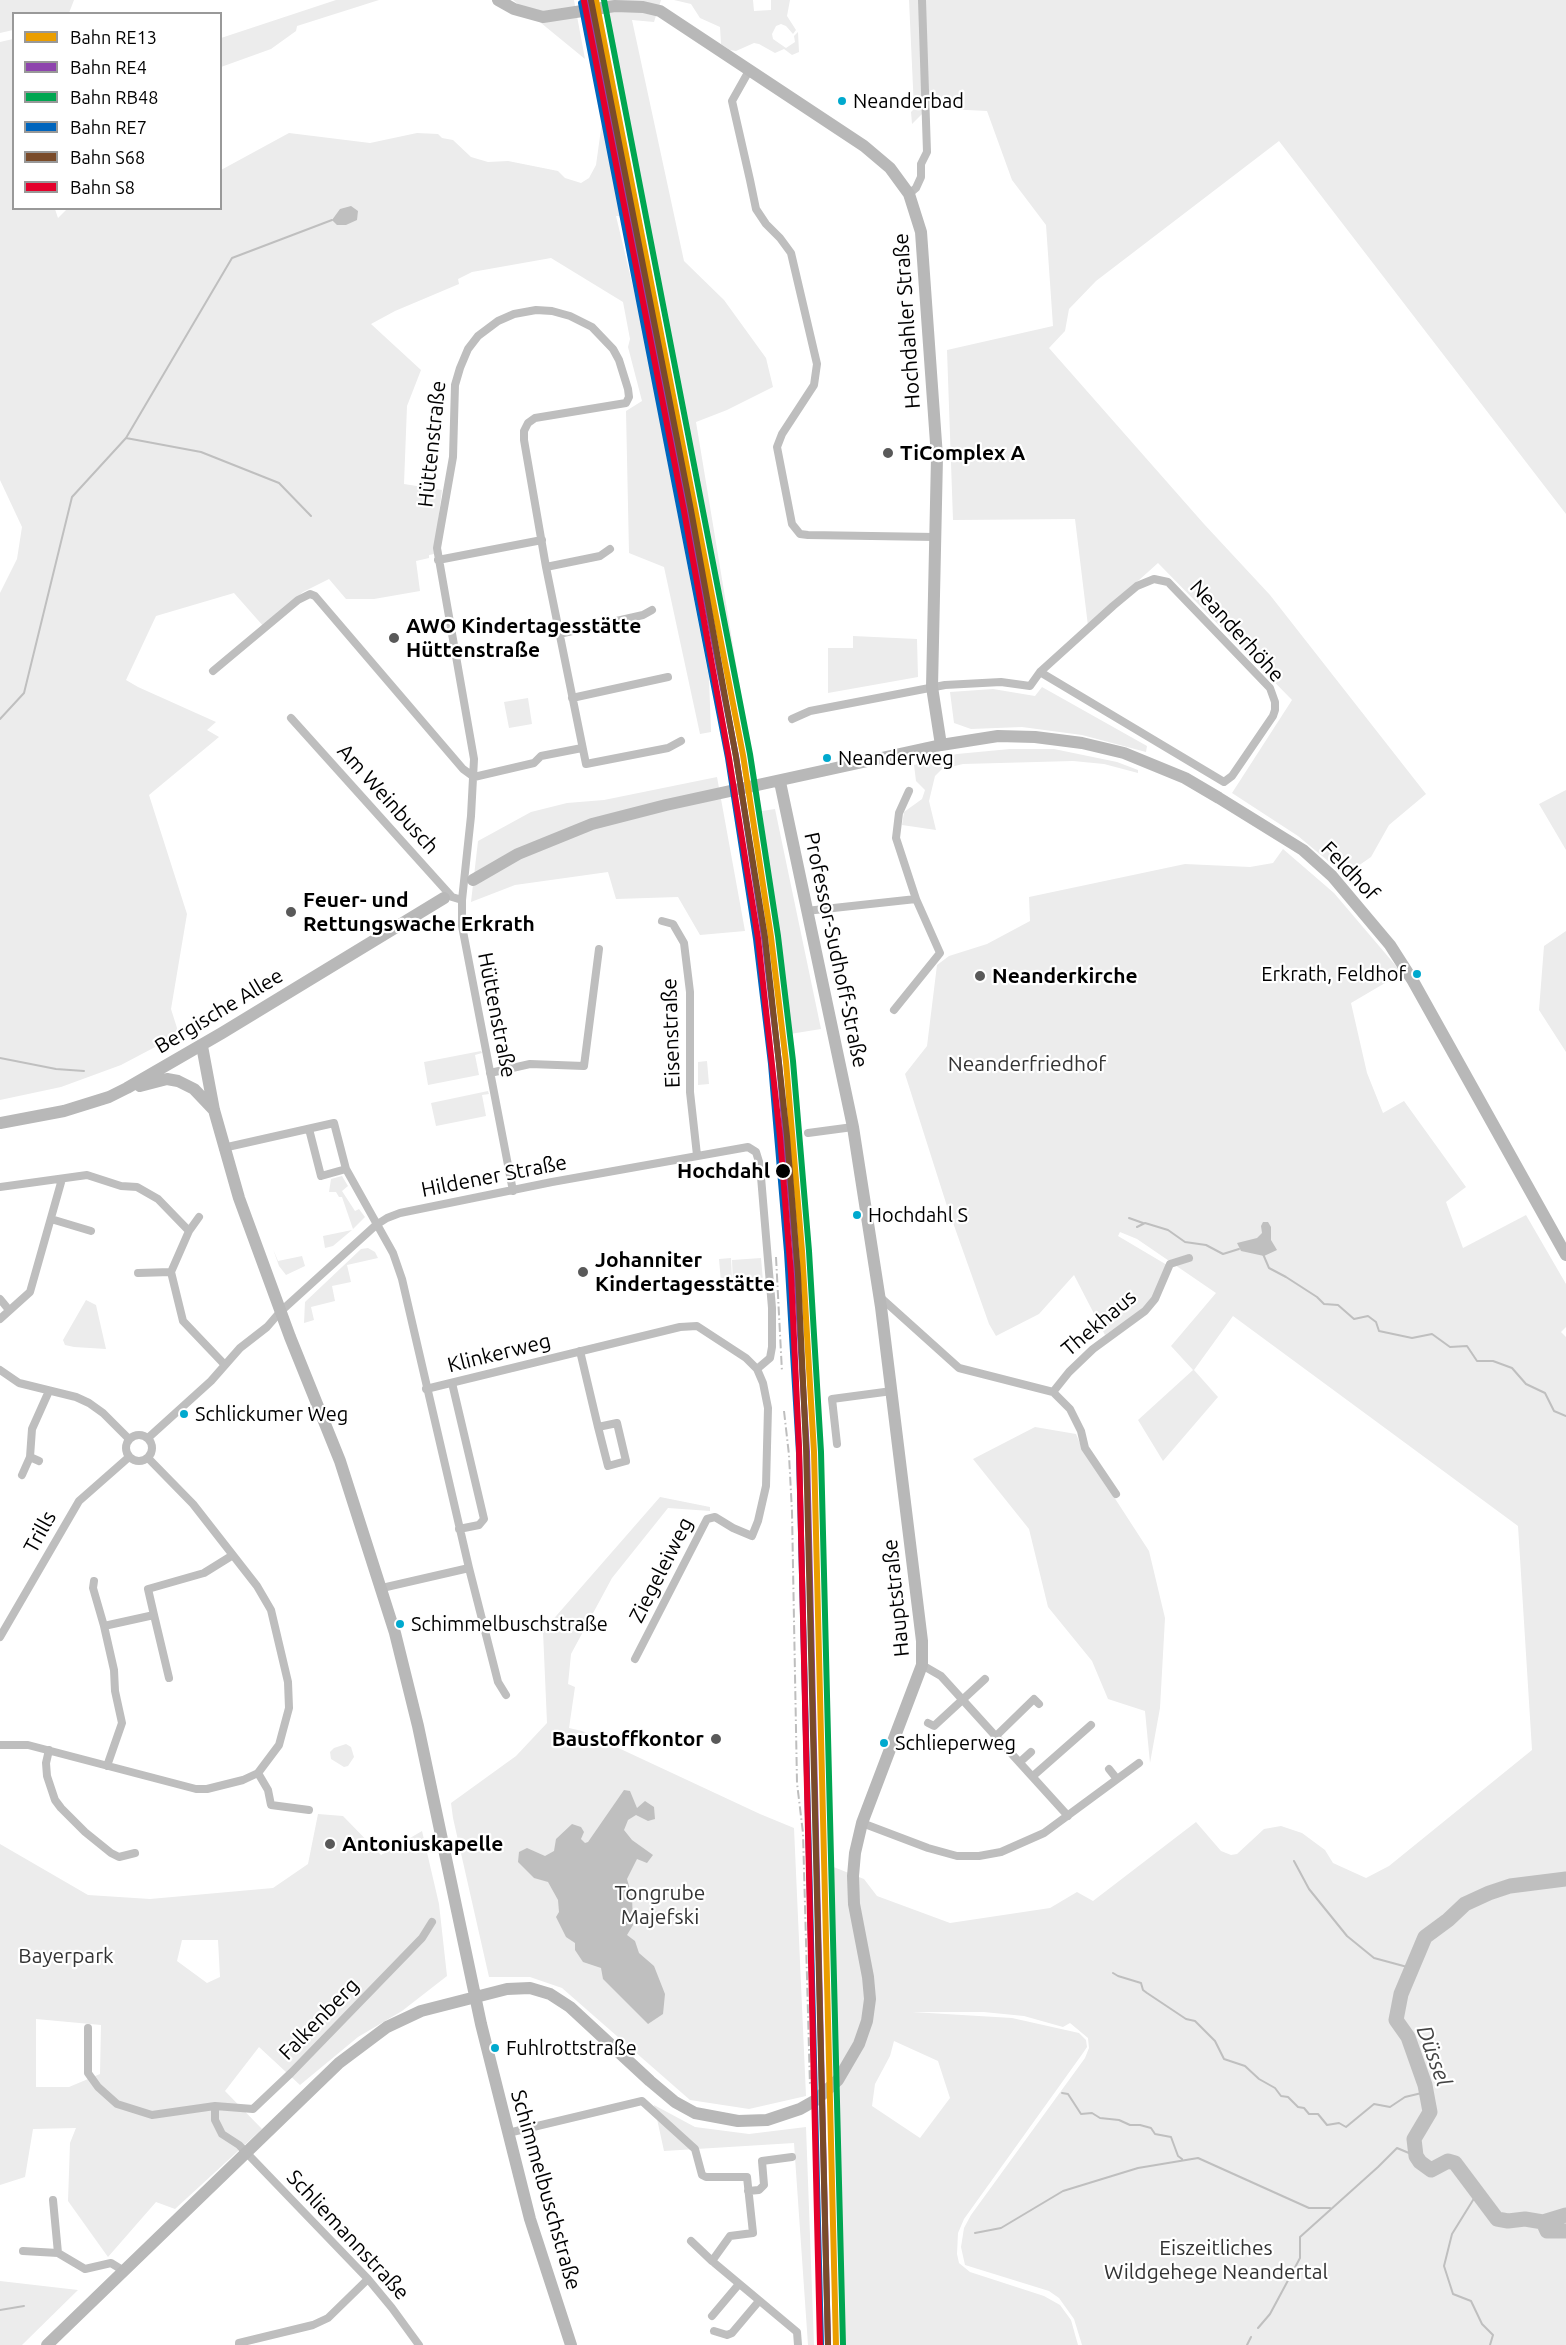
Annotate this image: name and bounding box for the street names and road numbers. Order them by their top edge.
street label: Hochdahler Straße [888,232,926,410]
street label: Hüttenstraße [413,380,451,508]
street label: Neanderhöhe [1184,575,1290,687]
street label: Am Weinbusch [332,739,444,859]
street label: Professor-Sudhoff-Straße [799,830,873,1070]
street label: Feldhof [1316,836,1384,906]
street label: Hüttenstraße [473,950,521,1080]
street label: Bergische Allee [150,963,288,1059]
street label: Eisenstraße [656,978,686,1088]
street label: Hildener Straße [419,1150,569,1202]
street label: Thekhaus [1057,1285,1141,1361]
street label: Klinkerweg [445,1328,553,1378]
street label: Trills [18,1507,62,1557]
street label: Ziegeleiweg [624,1513,698,1627]
street label: Hauptstraße [877,1538,915,1658]
street label: Falkenberg [274,1973,364,2065]
street label: Schimmelbuschstraße [505,2087,587,2293]
street label: Schliemannstraße [281,2165,415,2305]

